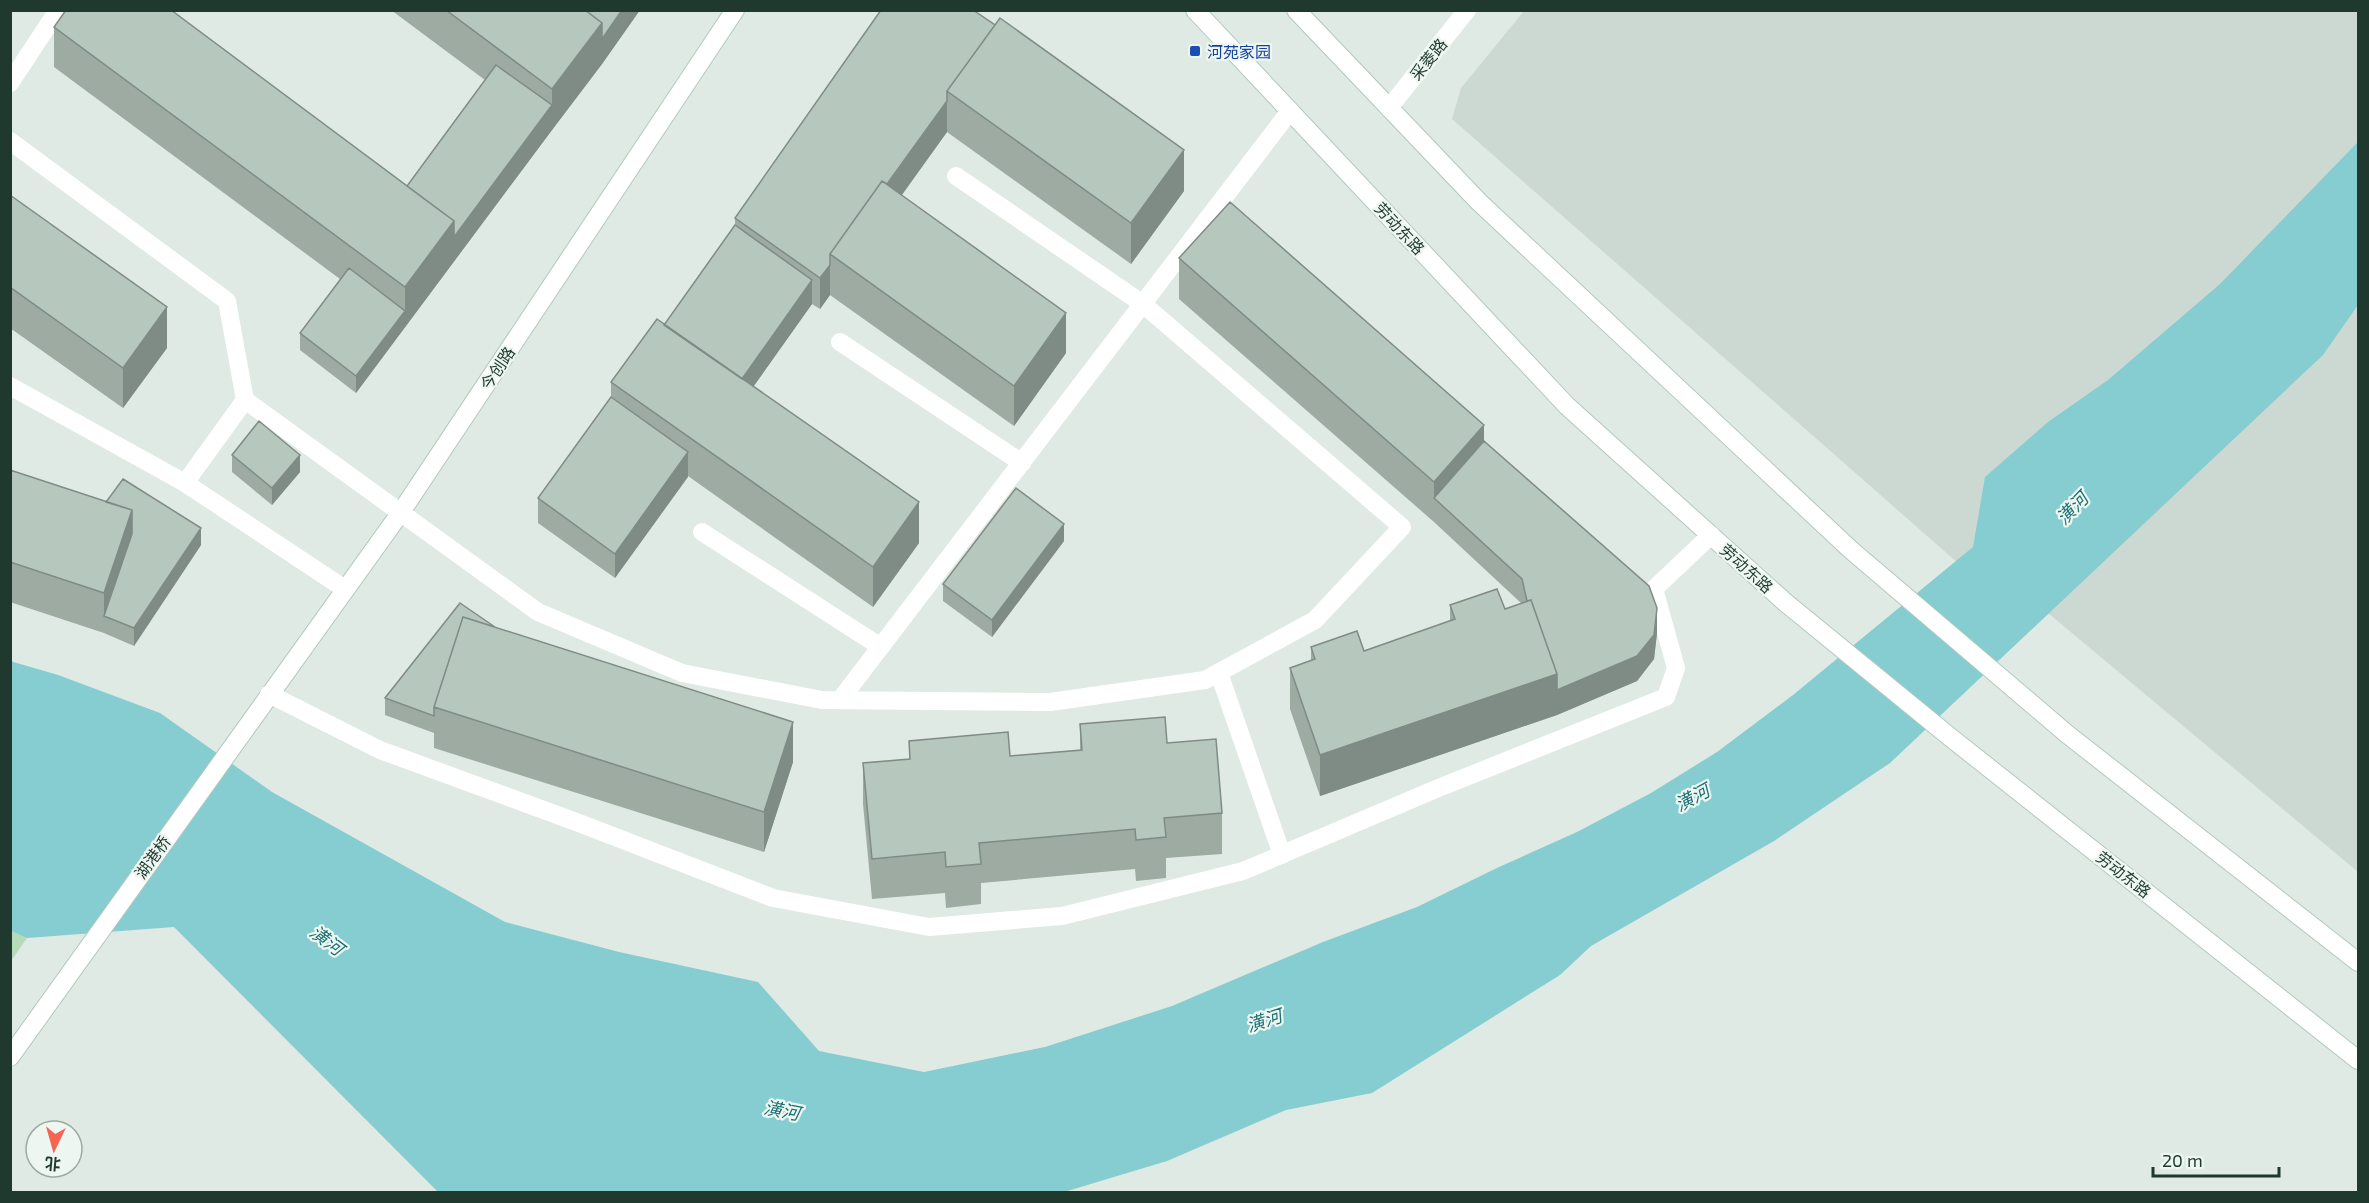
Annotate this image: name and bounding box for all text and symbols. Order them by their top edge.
street label: 采菱路 [1406,34,1450,84]
place label: 河苑家园 [1207,42,1271,61]
marker: 河苑家园 [1188,44,1202,58]
street label: 劳动东路 [1371,198,1429,258]
street label: 今创路 [476,343,518,393]
water label: 潢河 [2052,485,2095,529]
street label: 劳动东路 [1717,540,1777,596]
water label: 潢河 [1671,777,1716,815]
street label: 湖港桥 [130,832,174,882]
street label: 劳动东路 [2093,847,2155,901]
water label: 潢河 [306,920,350,961]
water label: 潢河 [1243,1003,1287,1036]
water label: 潢河 [762,1096,805,1125]
north arrow [24,1119,84,1179]
scale bar [2153,1140,2279,1178]
text: 20 m [2162,1149,2203,1171]
text: 北 [44,1154,61,1175]

